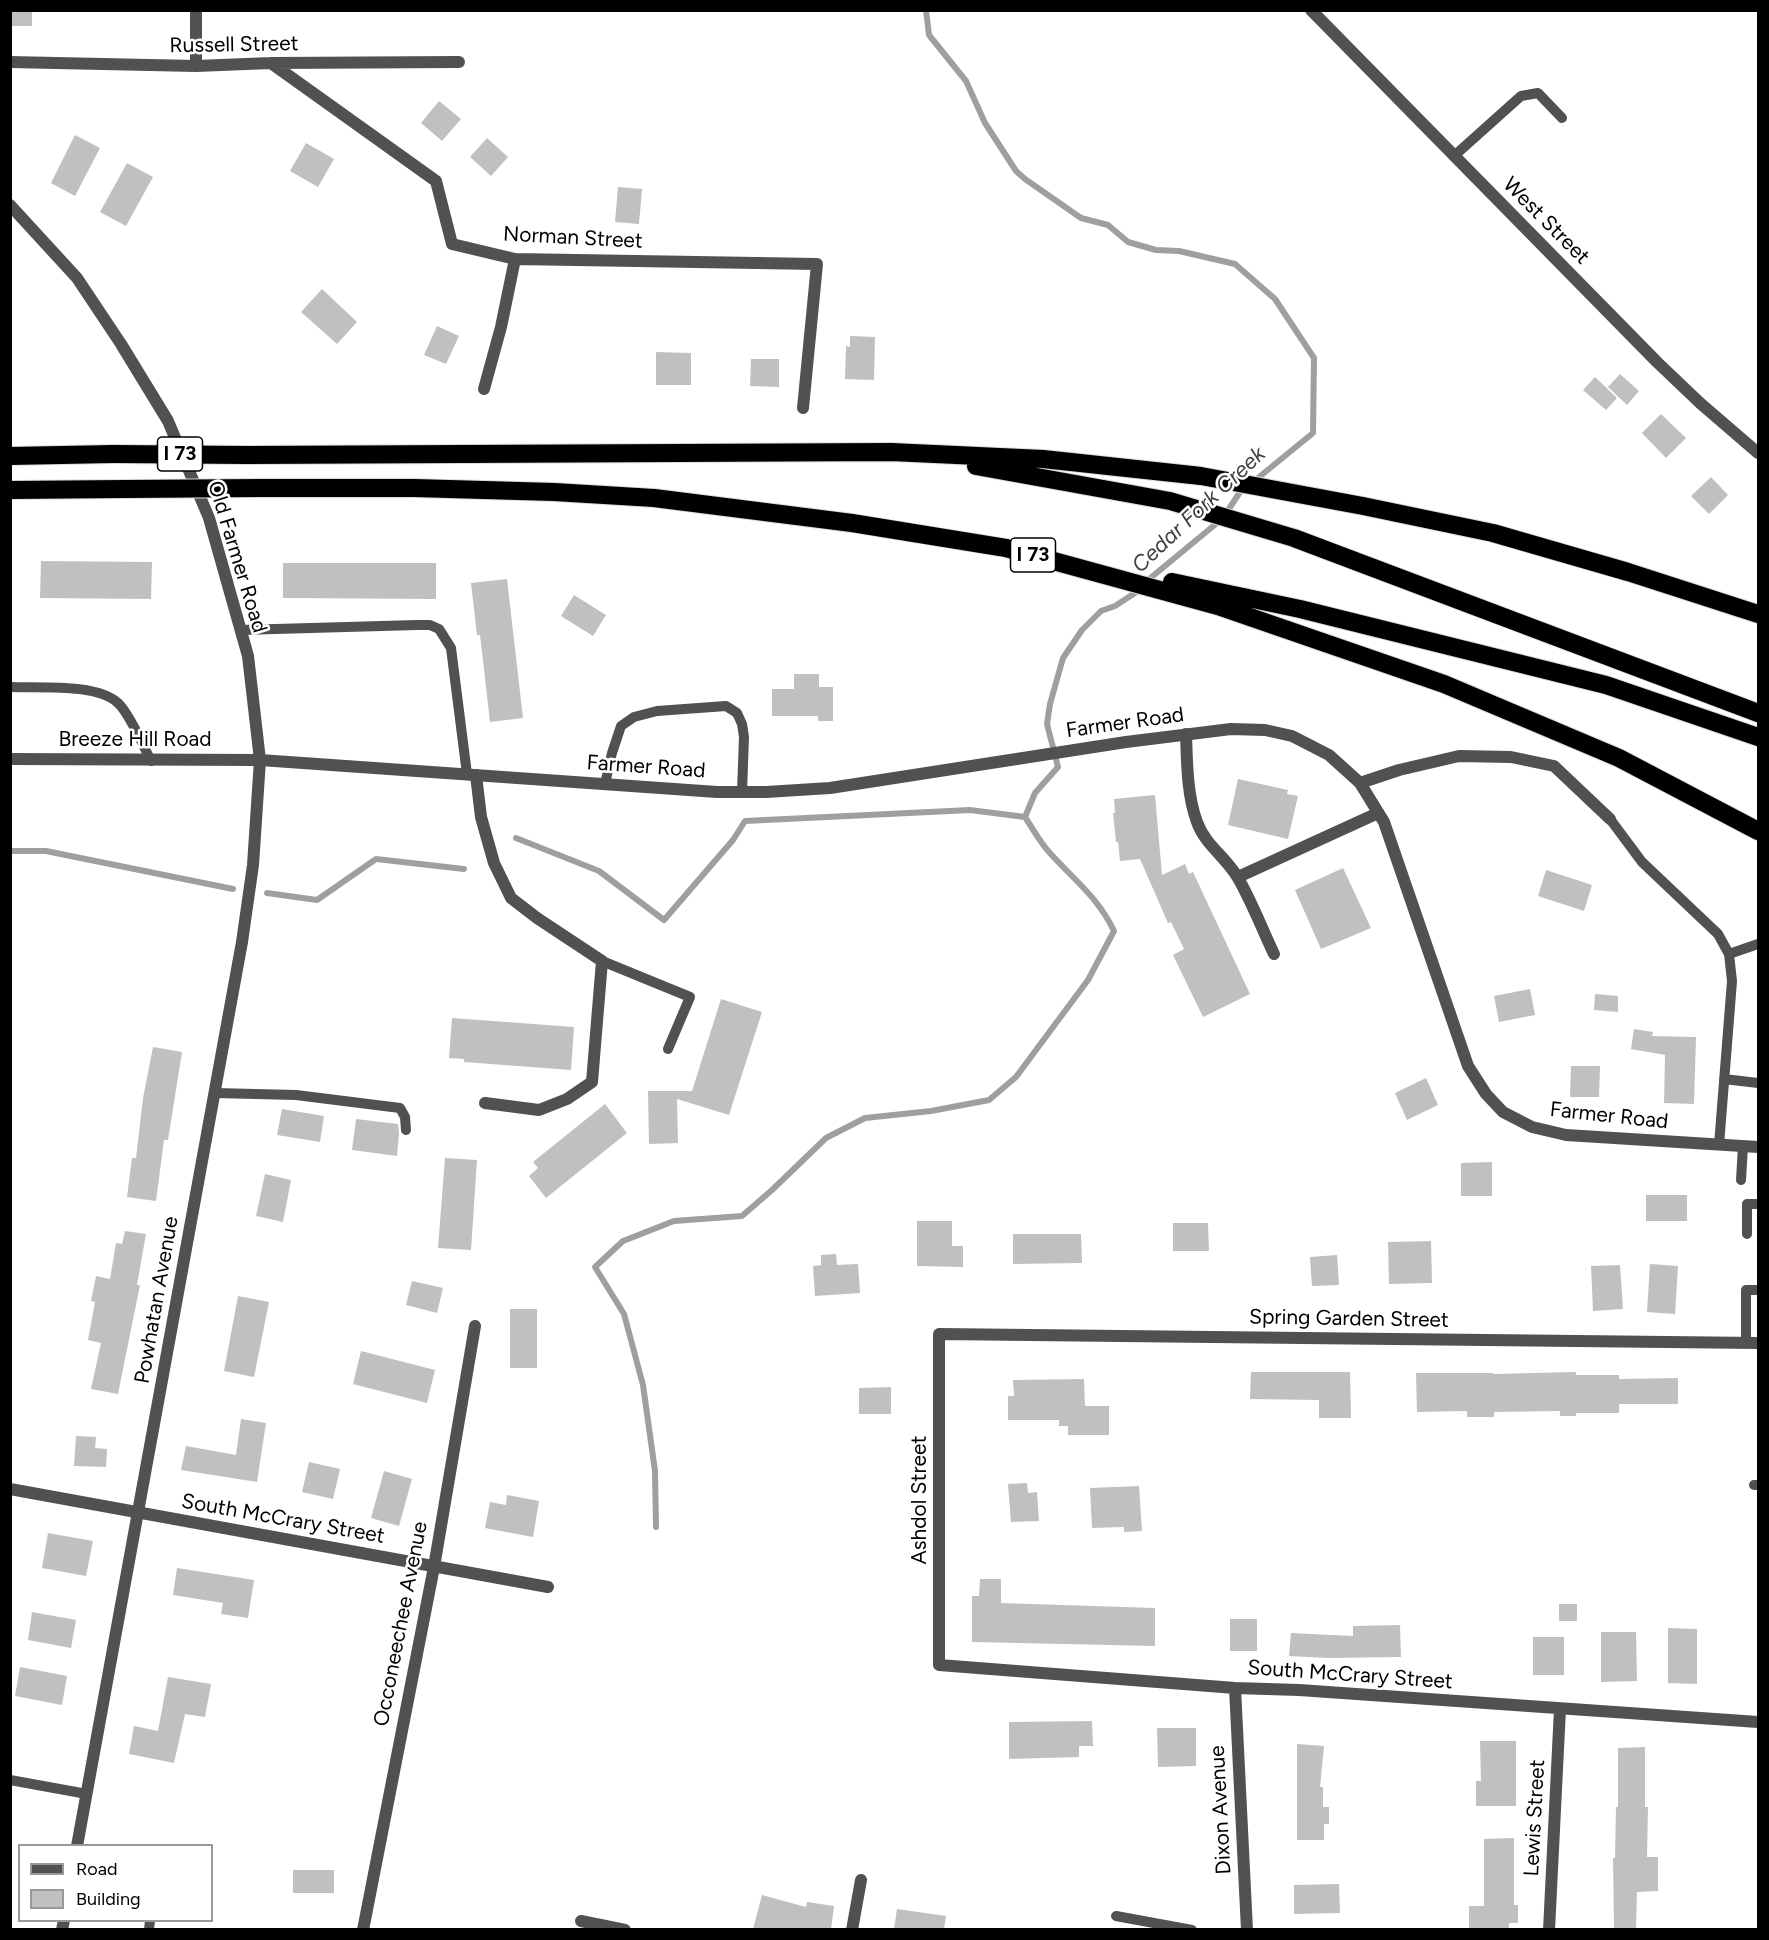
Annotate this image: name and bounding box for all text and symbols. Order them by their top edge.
street label: Russell Street [169,31,299,59]
street label: West Street [1497,172,1595,270]
street label: Norman Street [503,222,643,254]
road number: I 73 [158,437,202,471]
water label: Cedar Fork Creek [1127,441,1271,579]
street label: Old Farmer Road [202,478,272,636]
road number: I 73 [1010,538,1056,572]
street label: Farmer Road [1064,702,1186,744]
street label: Breeze Hill Road [58,727,212,753]
street label: Farmer Road [586,750,706,784]
street label: Farmer Road [1548,1097,1670,1135]
street label: Powhatan Avenue [130,1214,184,1386]
street label: Spring Garden Street [1249,1305,1449,1333]
street label: Ashdol Street [907,1436,933,1564]
street label: South McCrary Street [179,1489,387,1549]
street label: Occoneechee Avenue [369,1519,433,1729]
street label: South McCrary Street [1246,1655,1454,1695]
street label: Dixon Avenue [1205,1745,1237,1875]
street label: Lewis Street [1519,1759,1551,1877]
legend [18,1844,213,1922]
text: Road [76,1858,117,1880]
text: Building [76,1888,141,1910]

